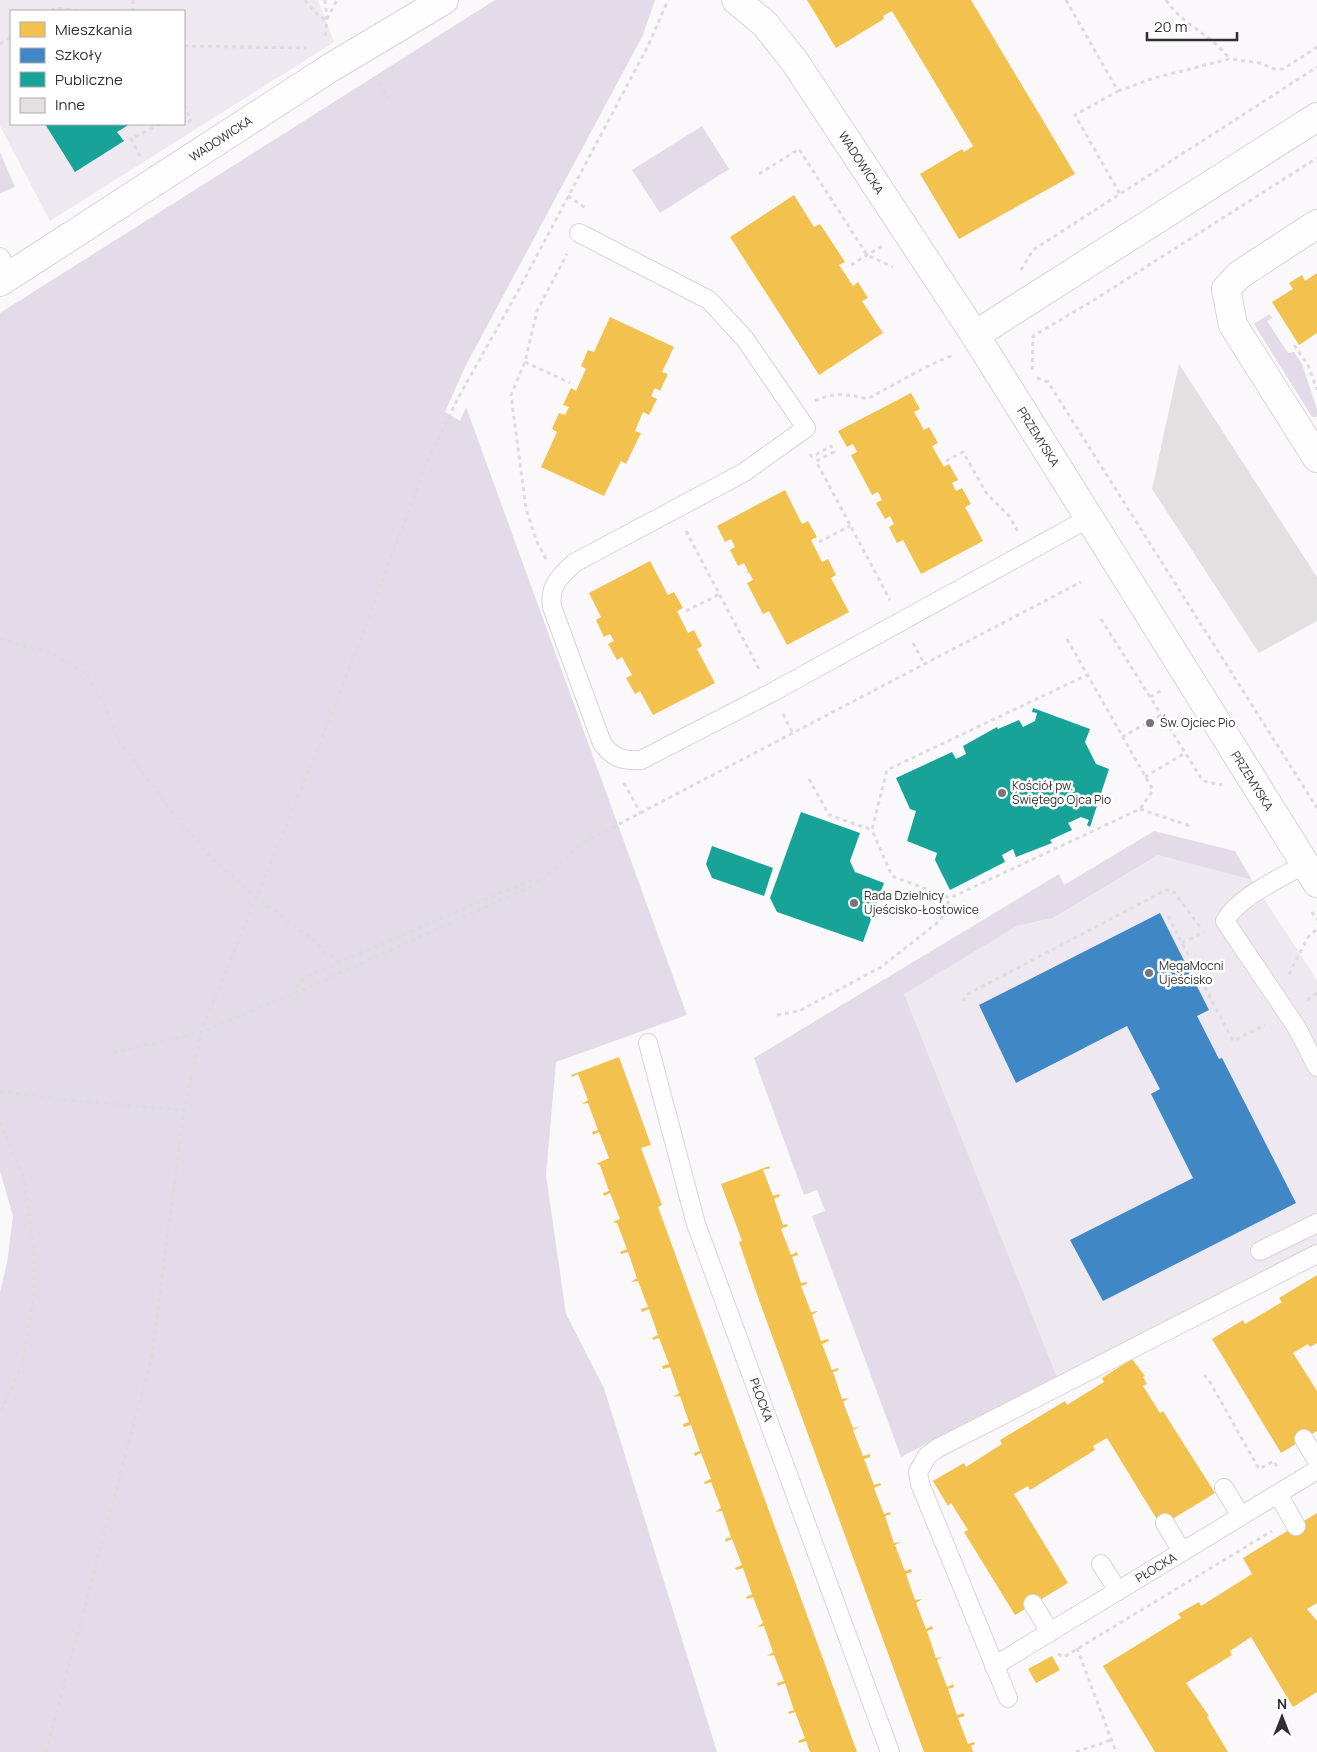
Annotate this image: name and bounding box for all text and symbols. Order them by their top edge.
legend [10,10,185,125]
scale bar [1147,10,1237,42]
text: 20 m [1154,16,1187,37]
text: Mieszkania [55,19,132,40]
text: Szkoły [55,44,102,65]
text: Publiczne [55,69,123,90]
text: Inne [55,94,85,115]
street label: WADOWICKA [186,112,256,165]
street label: WADOWICKA [835,128,888,198]
street label: PRZEMYSKA [1013,404,1064,470]
place label: Św. Ojciec Pio [1160,714,1235,731]
marker: Św. Ojciec Pio [1144,717,1156,729]
street label: PRZEMYSKA [1227,748,1278,814]
place label: Kościół pw. Świętego Ojca Pio [1012,777,1111,808]
marker: Kościół pw. Świętego Ojca Pio [996,787,1008,799]
place label: Rada Dzielnicy Ujeścisko-Łostowice [864,887,979,918]
marker: Rada Dzielnicy Ujeścisko-Łostowice [848,897,860,909]
place label: MegaMocni Ujeścisko [1159,957,1224,988]
marker: MegaMocni Ujeścisko [1143,967,1155,979]
street label: PŁOCKA [746,1376,777,1424]
street label: PŁOCKA [1132,1548,1180,1587]
north arrow [1257,1692,1307,1742]
text: N [1277,1694,1287,1713]

